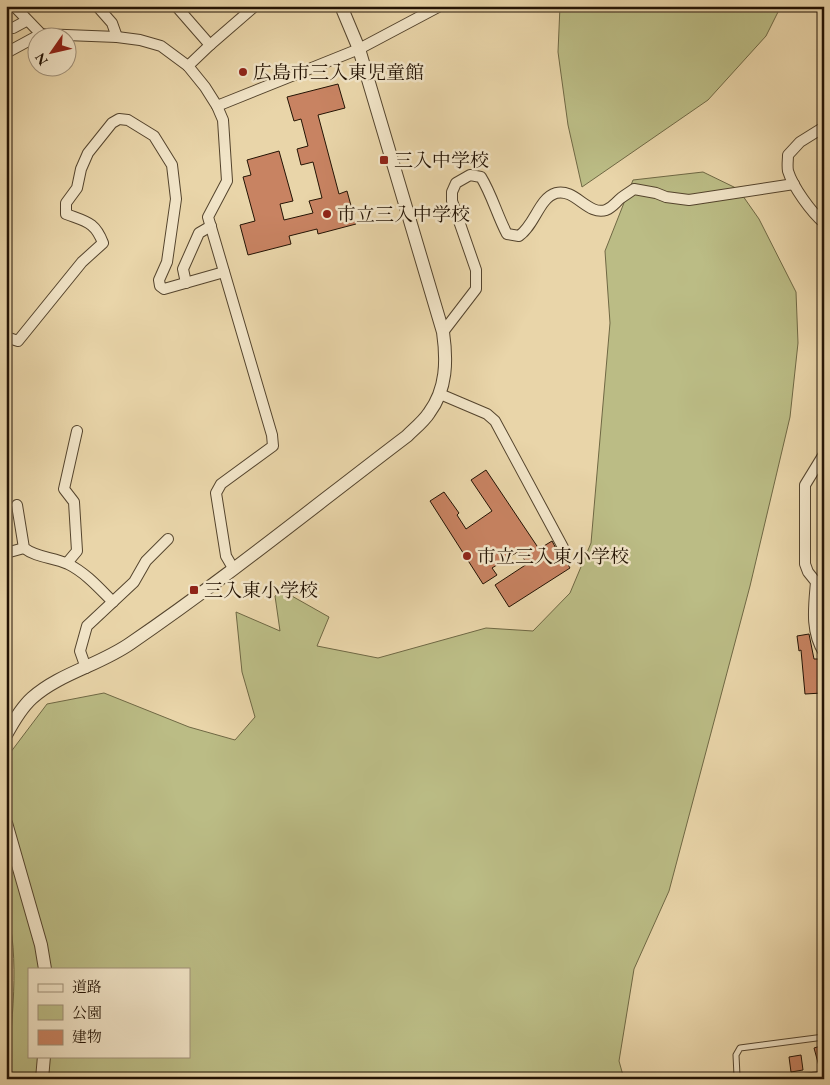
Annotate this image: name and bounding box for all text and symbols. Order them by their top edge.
north arrow [28,28,78,78]
text: N [30,49,52,69]
place label: 広島市三入東児童館 [253,60,424,85]
marker: 広島市三入東児童館 [237,66,249,78]
place label: 三入中学校 [394,148,489,173]
marker: 三入中学校 [378,154,390,166]
place label: 市立三入中学校 [337,202,470,227]
marker: 市立三入中学校 [321,208,333,220]
place label: 市立三入東小学校 [477,544,629,569]
marker: 市立三入東小学校 [461,550,473,562]
place label: 三入東小学校 [204,578,318,603]
marker: 三入東小学校 [188,584,200,596]
legend [28,968,190,1058]
text: 道路 [72,977,102,996]
text: 公園 [72,1003,102,1022]
text: 建物 [72,1027,102,1046]

